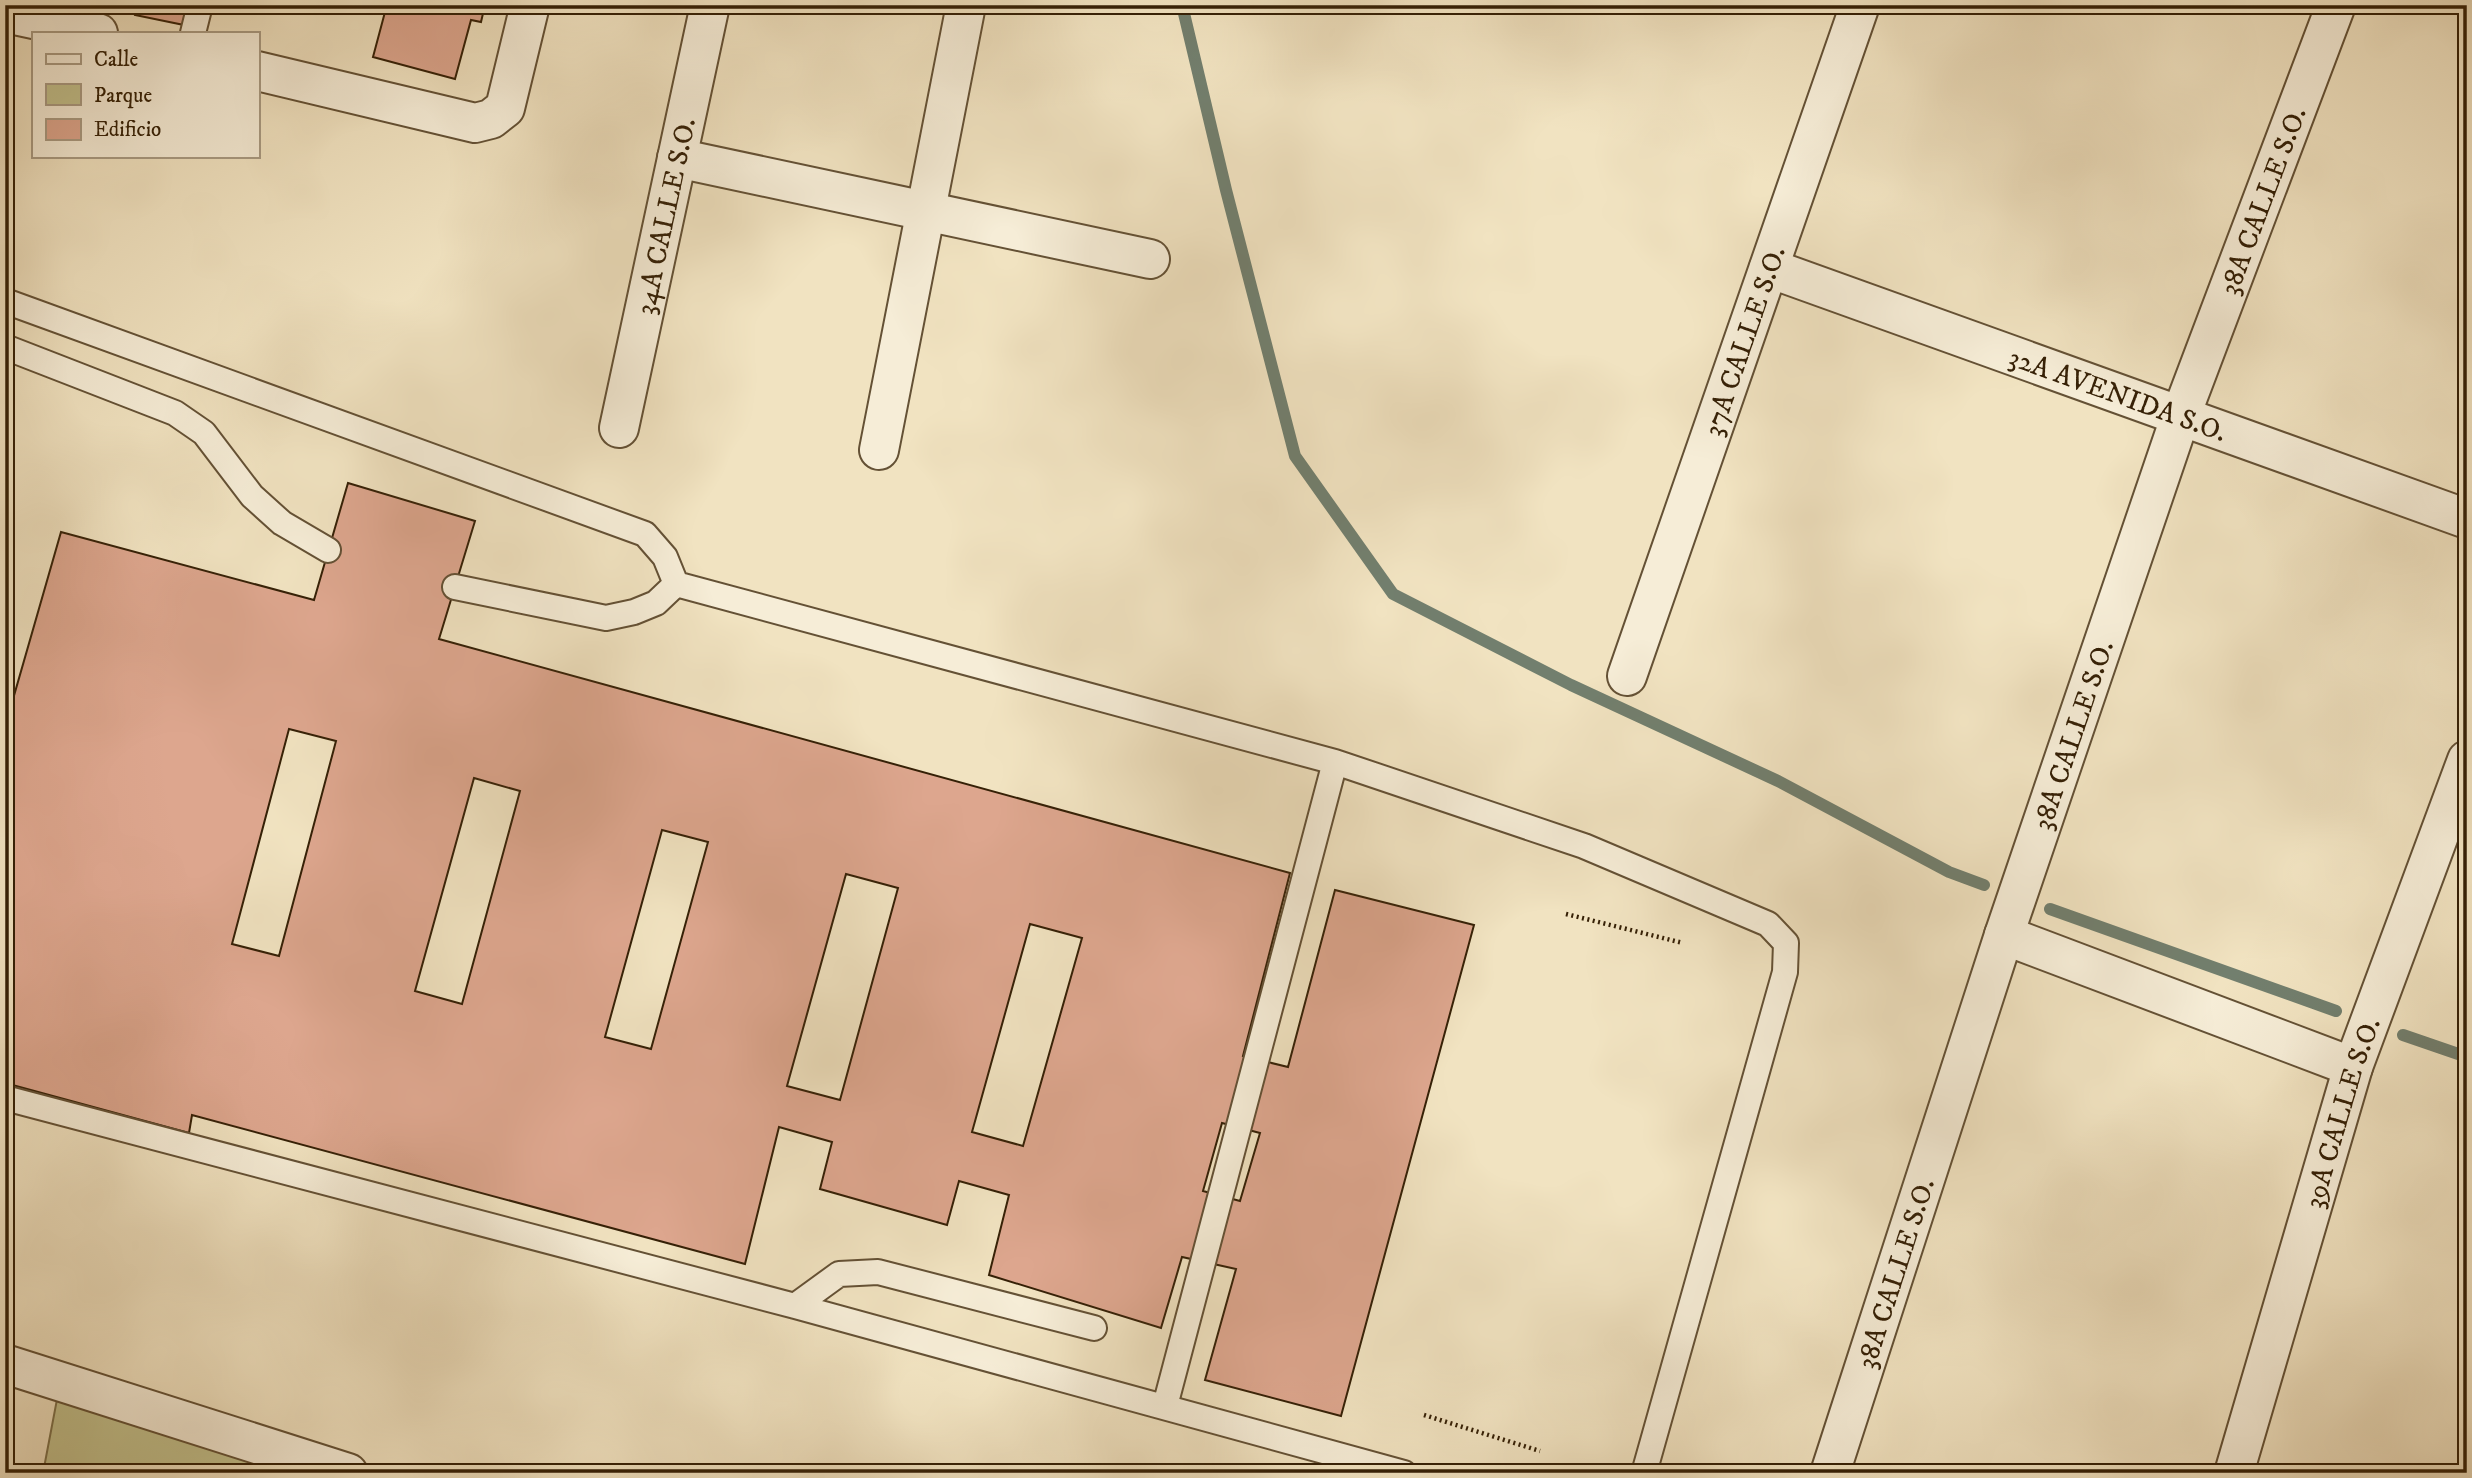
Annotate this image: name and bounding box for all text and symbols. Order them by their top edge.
legend [32,32,259,158]
text: Calle [94,47,138,73]
text: Parque [94,83,152,109]
street label: 38A CALLE S.O. [2212,102,2315,300]
street label: 34A CALLE S.O. [628,115,704,318]
text: Edificio [94,117,161,143]
street label: 37A CALLE S.O. [1696,241,1794,441]
street label: 32A AVENIDA S.O. [2004,340,2231,450]
street label: 38A CALLE S.O. [2025,636,2122,835]
street label: 39A CALLE S.O. [2297,1013,2389,1213]
street label: 38A CALLE S.O. [1849,1174,1943,1373]

